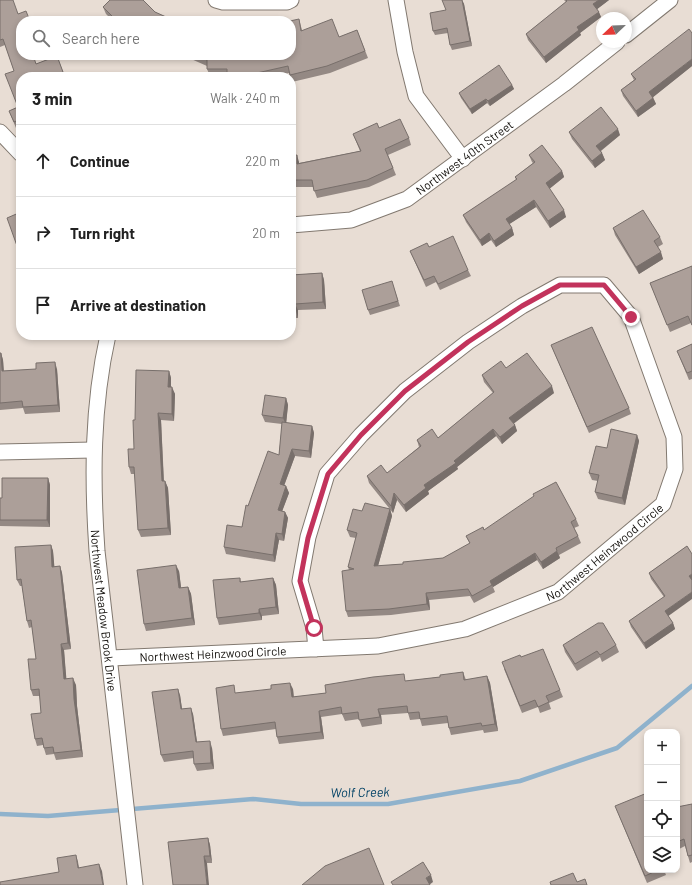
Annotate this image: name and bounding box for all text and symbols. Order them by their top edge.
north arrow [596,12,632,48]
search box [16,16,296,60]
icon: search [30,27,52,49]
text: Search here [62,29,140,47]
text: 3 min [32,88,72,108]
text: Walk · 240 m [210,90,280,106]
street label: Northwest 40th Street [413,117,515,197]
icon: ahead [32,150,54,172]
text: Continue [70,152,130,170]
text: 220 m [245,153,280,169]
icon: right [32,222,54,244]
text: Turn right [70,224,135,242]
text: 20 m [252,225,280,241]
icon: arrive [32,294,54,316]
text: Arrive at destination [70,296,206,314]
route end [622,308,640,326]
street label: Northwest Heinzwood Circle [544,500,666,603]
street label: Northwest Meadow Brook Drive [89,529,120,692]
route start [305,619,323,637]
street label: Northwest Heinzwood Circle [139,643,287,664]
map controls [644,729,680,873]
button: + [644,729,680,765]
button: − [644,765,680,801]
water label: Wolf Creek [330,783,390,801]
button: locate [644,801,680,837]
button: layers [644,837,680,873]

